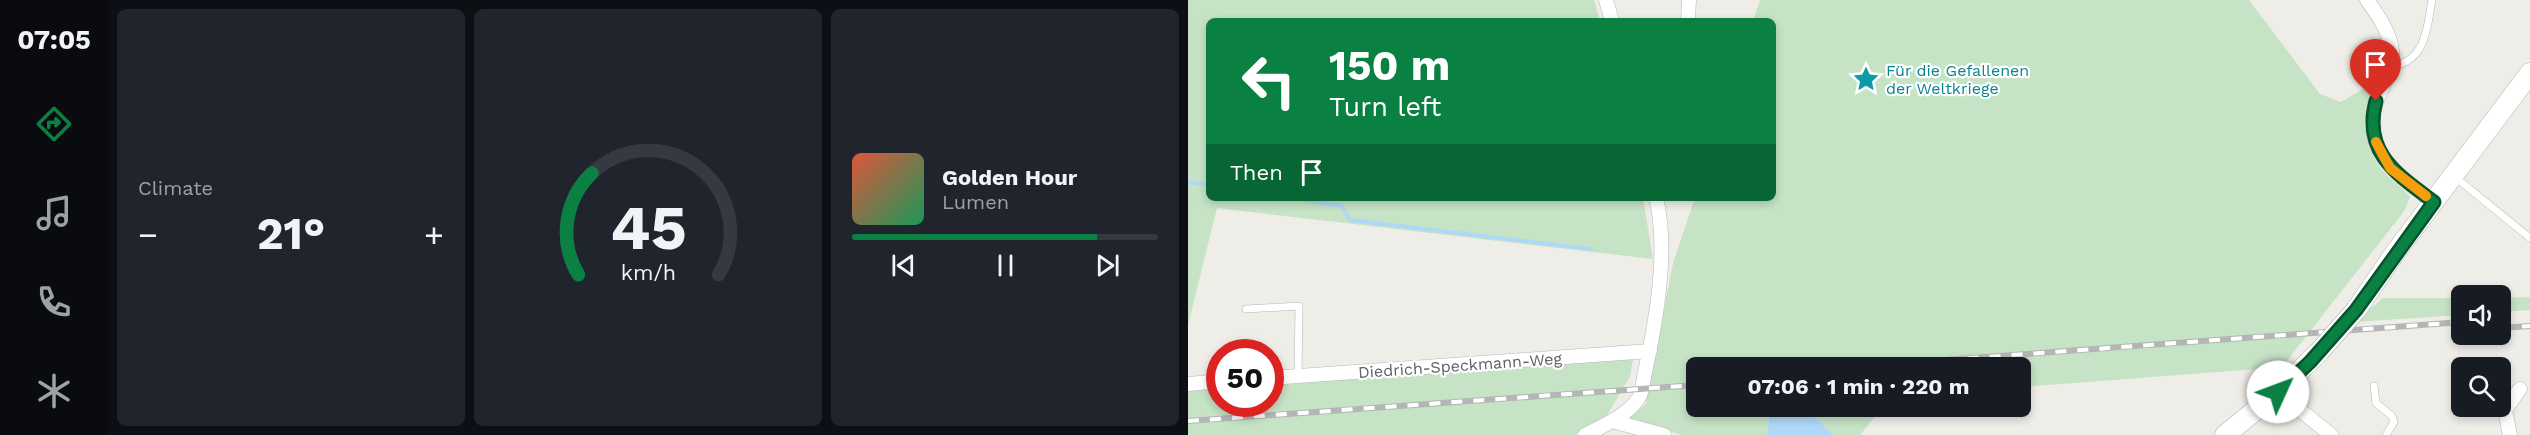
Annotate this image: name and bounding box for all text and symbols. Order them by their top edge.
text: 07:05 [17,24,91,56]
pin [2350,39,2401,101]
text: 150 m [1329,41,1450,90]
icon: left [1230,42,1308,120]
icon: arrive [2359,48,2392,81]
place label: Für die Gefallenen der Weltkriege [1886,61,2029,98]
place icon: Für die Gefallenen der Weltkriege [1851,64,1881,94]
text: Turn left [1329,91,1441,123]
icon: directions [33,103,75,145]
icon: arrive [1295,156,1328,189]
text: Then [1230,160,1283,185]
text: Golden Hour [942,165,1077,190]
text: Climate [138,176,213,200]
text: Lumen [942,190,1009,214]
text: 45 [610,191,686,264]
icon: music [33,192,75,234]
text: 21° [257,207,325,260]
text: − [138,215,158,254]
text: + [424,215,444,254]
icon: previous [887,249,920,282]
icon: pause [989,249,1022,282]
icon: next [1091,249,1124,282]
text: km/h [620,260,676,285]
icon: phone [33,281,75,323]
map controls [2451,285,2511,417]
button: sound [2451,285,2511,345]
speed limit sign: 50 [1206,339,1284,417]
street label: Diedrich-Speckmann-Weg [1358,349,1563,382]
button: search [2451,357,2511,417]
position arrow [2246,360,2310,424]
icon: climate [33,370,75,412]
text: 07:06 · 1 min · 220 m [1748,374,1969,399]

